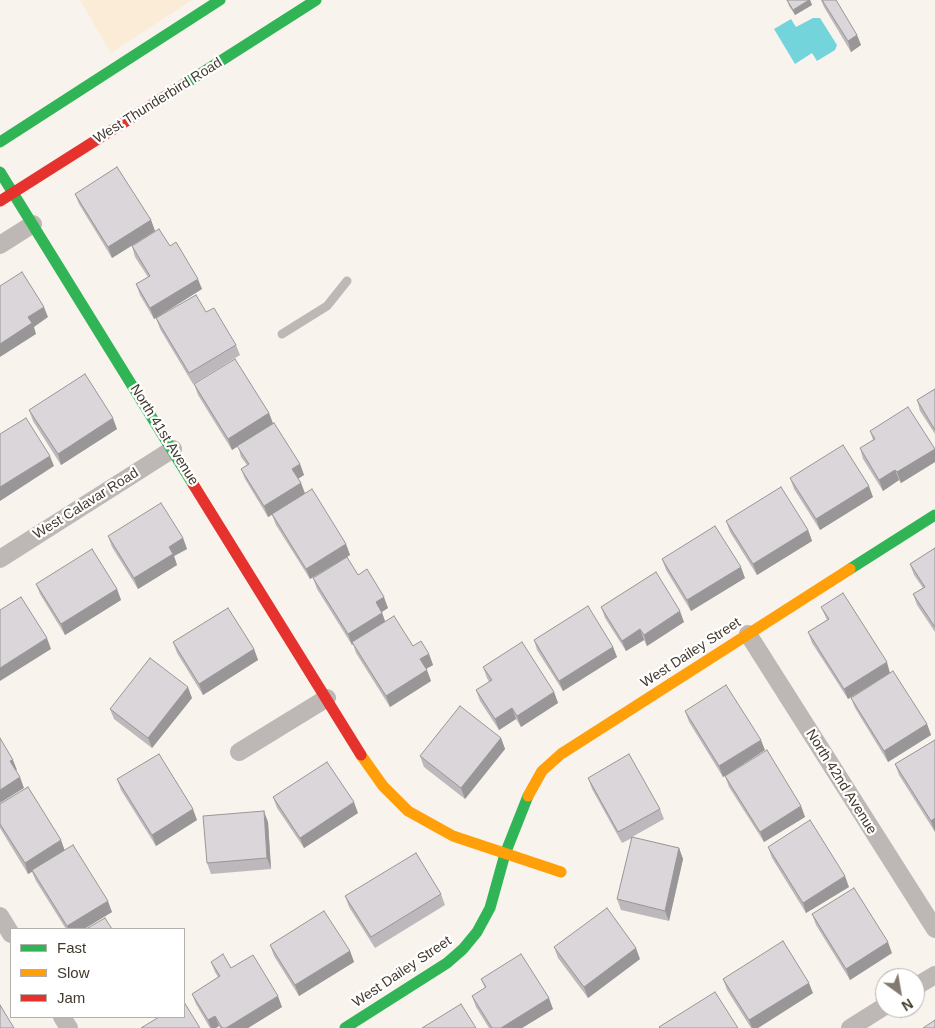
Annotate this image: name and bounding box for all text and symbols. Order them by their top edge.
street label: West Thunderbird Road [91,55,225,147]
street label: North 41st Avenue [126,381,202,489]
street label: West Calavar Road [30,465,142,543]
street label: West Dailey Street [638,614,744,692]
street label: North 42nd Avenue [802,727,880,837]
legend [10,928,185,1018]
street label: West Dailey Street [349,933,455,1011]
text: Fast [57,939,86,956]
text: Slow [57,964,90,981]
north arrow [875,968,925,1018]
text: Jam [57,989,85,1006]
text: N [899,995,916,1014]

